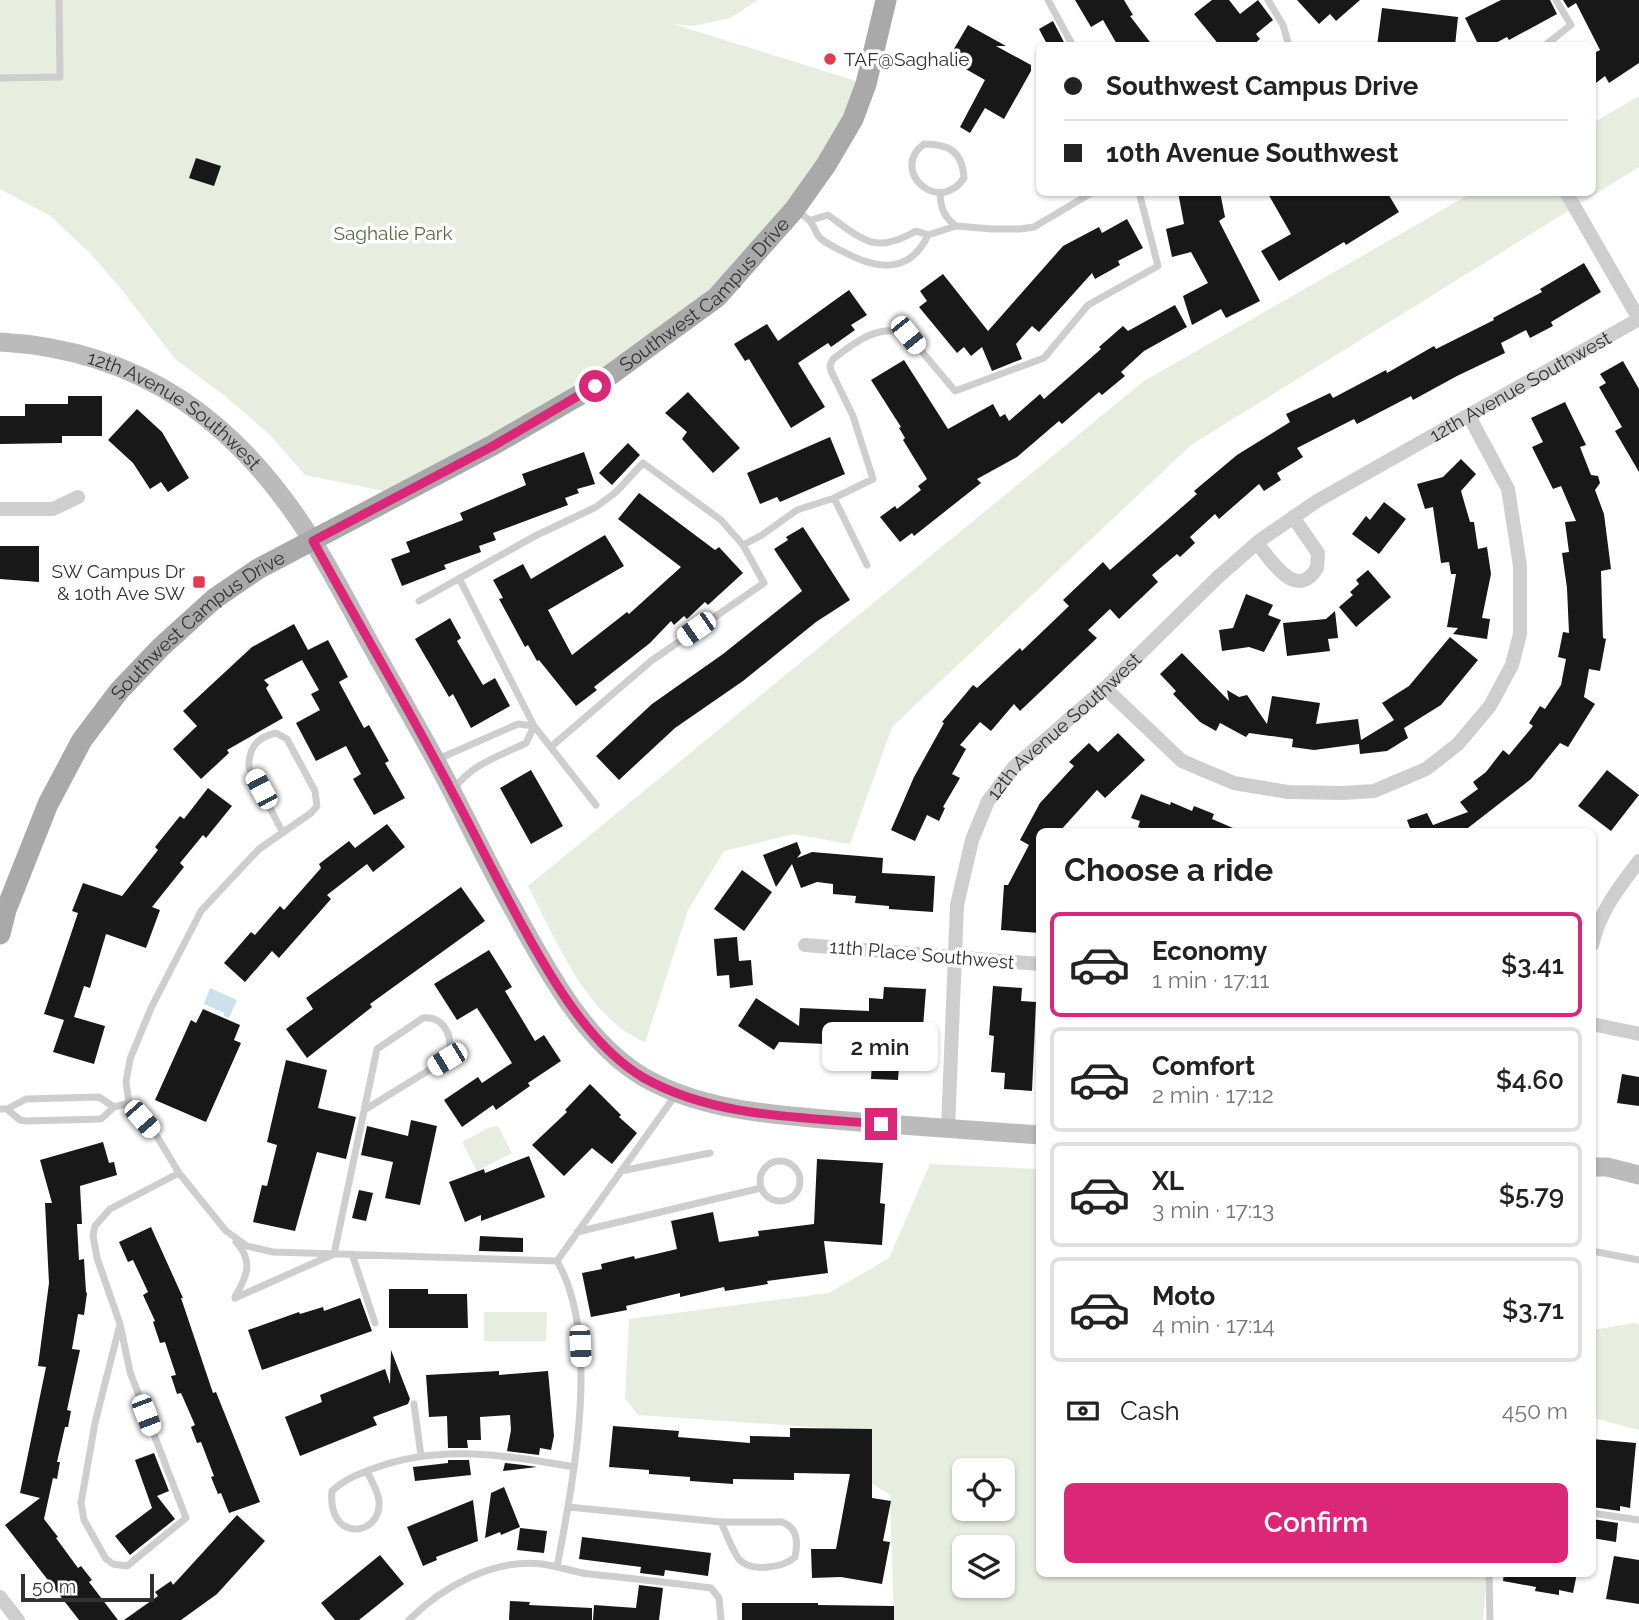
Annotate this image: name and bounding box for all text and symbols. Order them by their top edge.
place label: TAF@Saghalie [844,48,969,70]
marker: TAF@Saghalie [822,51,838,67]
text: Southwest Campus Drive [1106,71,1418,101]
text: 10th Avenue Southwest [1106,138,1398,168]
street label: Southwest Campus Drive [615,213,793,376]
park label: Saghalie Park [333,222,453,244]
car [887,312,930,358]
street label: 12th Avenue Southwest [1426,326,1615,446]
street label: 12th Avenue Southwest [85,346,266,474]
route start [579,370,611,402]
street label: Southwest Campus Drive [106,546,288,703]
place label: SW Campus Dr & 10th Ave SW [52,560,185,604]
marker: SW Campus Dr & 10th Ave SW [191,574,207,590]
car [673,608,720,650]
street label: 12th Avenue Southwest [982,648,1146,804]
car [242,766,281,812]
text: Choose a ride [1064,851,1273,888]
icon: car [1068,933,1131,996]
street label: 11th Place Southwest [829,935,1016,973]
text: Economy [1152,936,1267,966]
text: $3.41 [1501,950,1564,980]
text: 1 min · 17:11 [1152,966,1269,993]
callout: 2 min [823,1023,939,1072]
text: 2 min [851,1033,909,1060]
car [424,1039,471,1079]
icon: car [1068,1048,1131,1111]
text: Comfort [1152,1051,1255,1081]
text: $4.60 [1496,1065,1564,1095]
text: 2 min · 17:12 [1152,1081,1274,1108]
car [121,1096,164,1142]
route end [865,1108,897,1140]
icon: car [1068,1163,1131,1226]
text: XL [1152,1166,1184,1196]
text: $5.79 [1499,1180,1564,1210]
text: 3 min · 17:13 [1152,1196,1274,1223]
icon: car [1068,1278,1131,1341]
text: Moto [1152,1281,1215,1311]
text: $3.71 [1502,1295,1564,1325]
text: 4 min · 17:14 [1152,1311,1275,1338]
car [569,1324,592,1368]
car [129,1392,164,1438]
icon: cash [1064,1392,1102,1430]
text: Cash [1120,1396,1180,1426]
text: 450 m [1502,1397,1568,1424]
map controls [952,1458,1015,1598]
button: locate [952,1458,1015,1521]
button: Confirm [1064,1483,1568,1563]
button: layers [952,1535,1015,1598]
scale bar [21,1571,154,1603]
text: 50 m [32,1575,76,1597]

